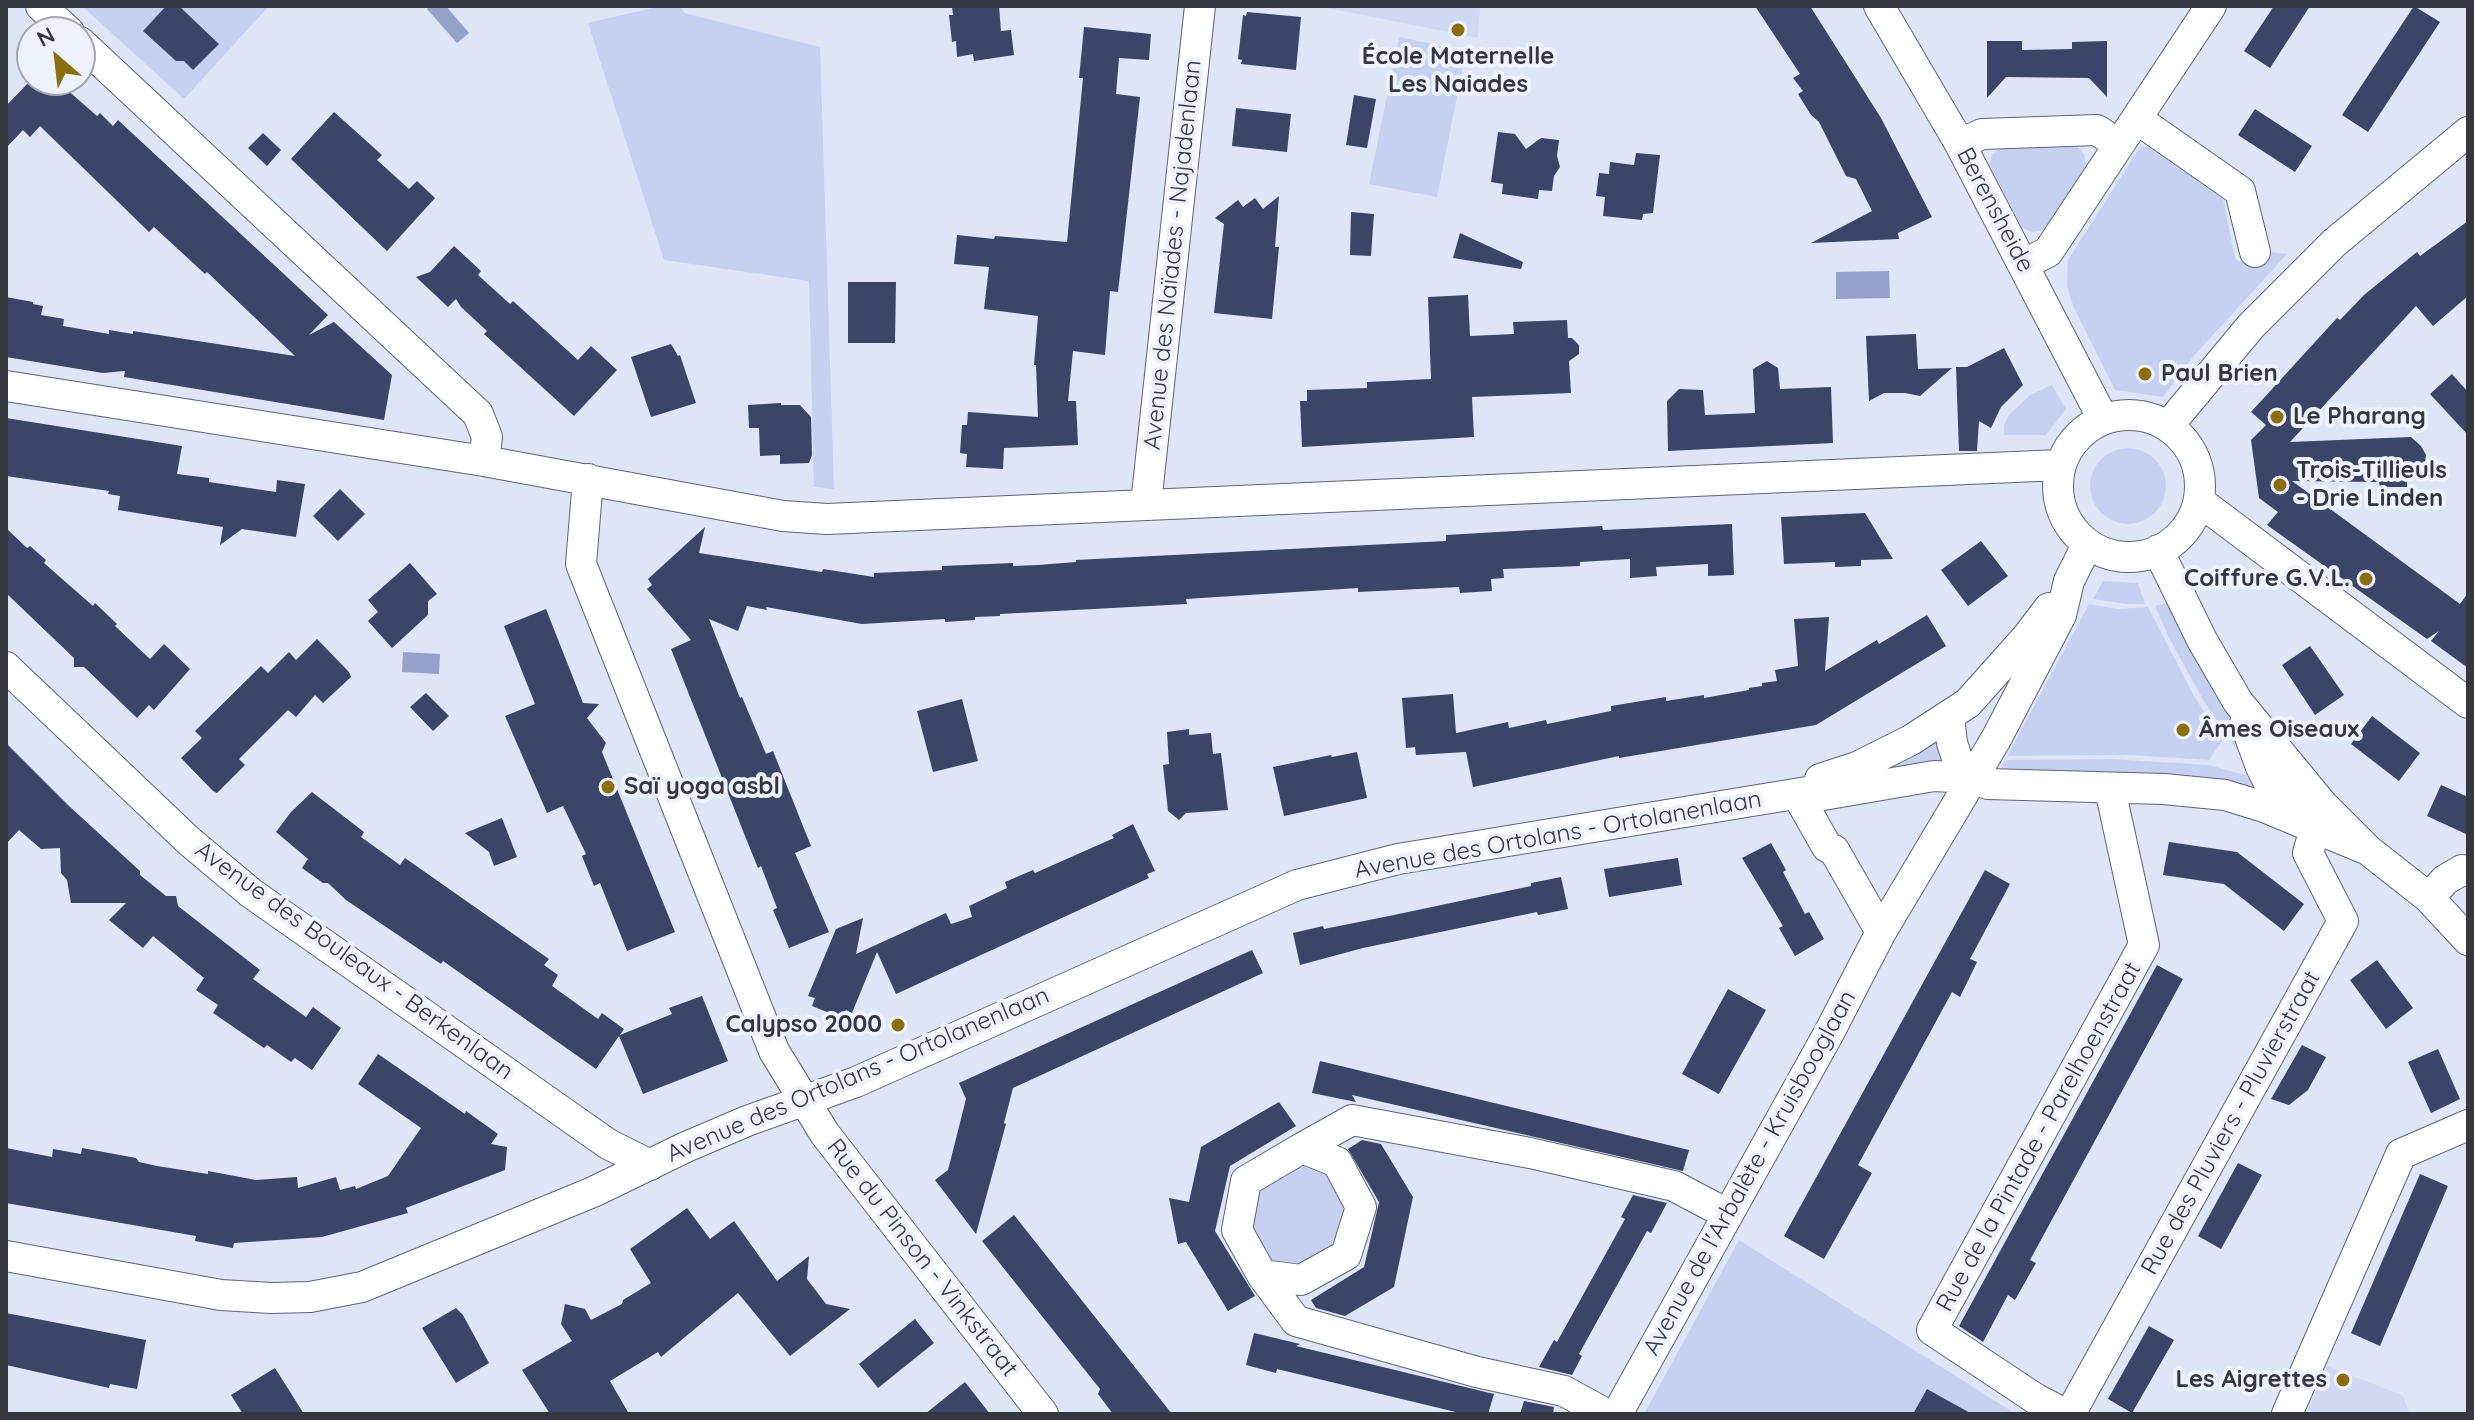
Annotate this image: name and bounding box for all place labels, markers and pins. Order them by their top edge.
marker: École Maternelle Les Naiades [1449,21,1467,39]
place label: École Maternelle Les Naiades [1362,43,1554,99]
place label: Paul Brien [2161,360,2278,388]
marker: Paul Brien [2136,365,2154,383]
place label: Le Pharang [2293,403,2426,431]
marker: Le Pharang [2268,408,2286,426]
place label: Trois-Tillieuls - Drie Linden [2296,457,2447,513]
marker: Trois-Tillieuls - Drie Linden [2271,476,2289,494]
place label: Coiffure G.V.L. [2184,565,2350,593]
marker: Coiffure G.V.L. [2357,570,2375,588]
place label: Âmes Oiseaux [2199,716,2359,744]
marker: Âmes Oiseaux [2174,721,2192,739]
place label: Saï yoga asbl [624,773,780,801]
marker: Saï yoga asbl [599,778,617,796]
place label: Calypso 2000 [725,1011,882,1039]
marker: Calypso 2000 [889,1016,907,1034]
place label: Les Aigrettes [2175,1366,2327,1394]
marker: Les Aigrettes [2334,1371,2352,1389]

